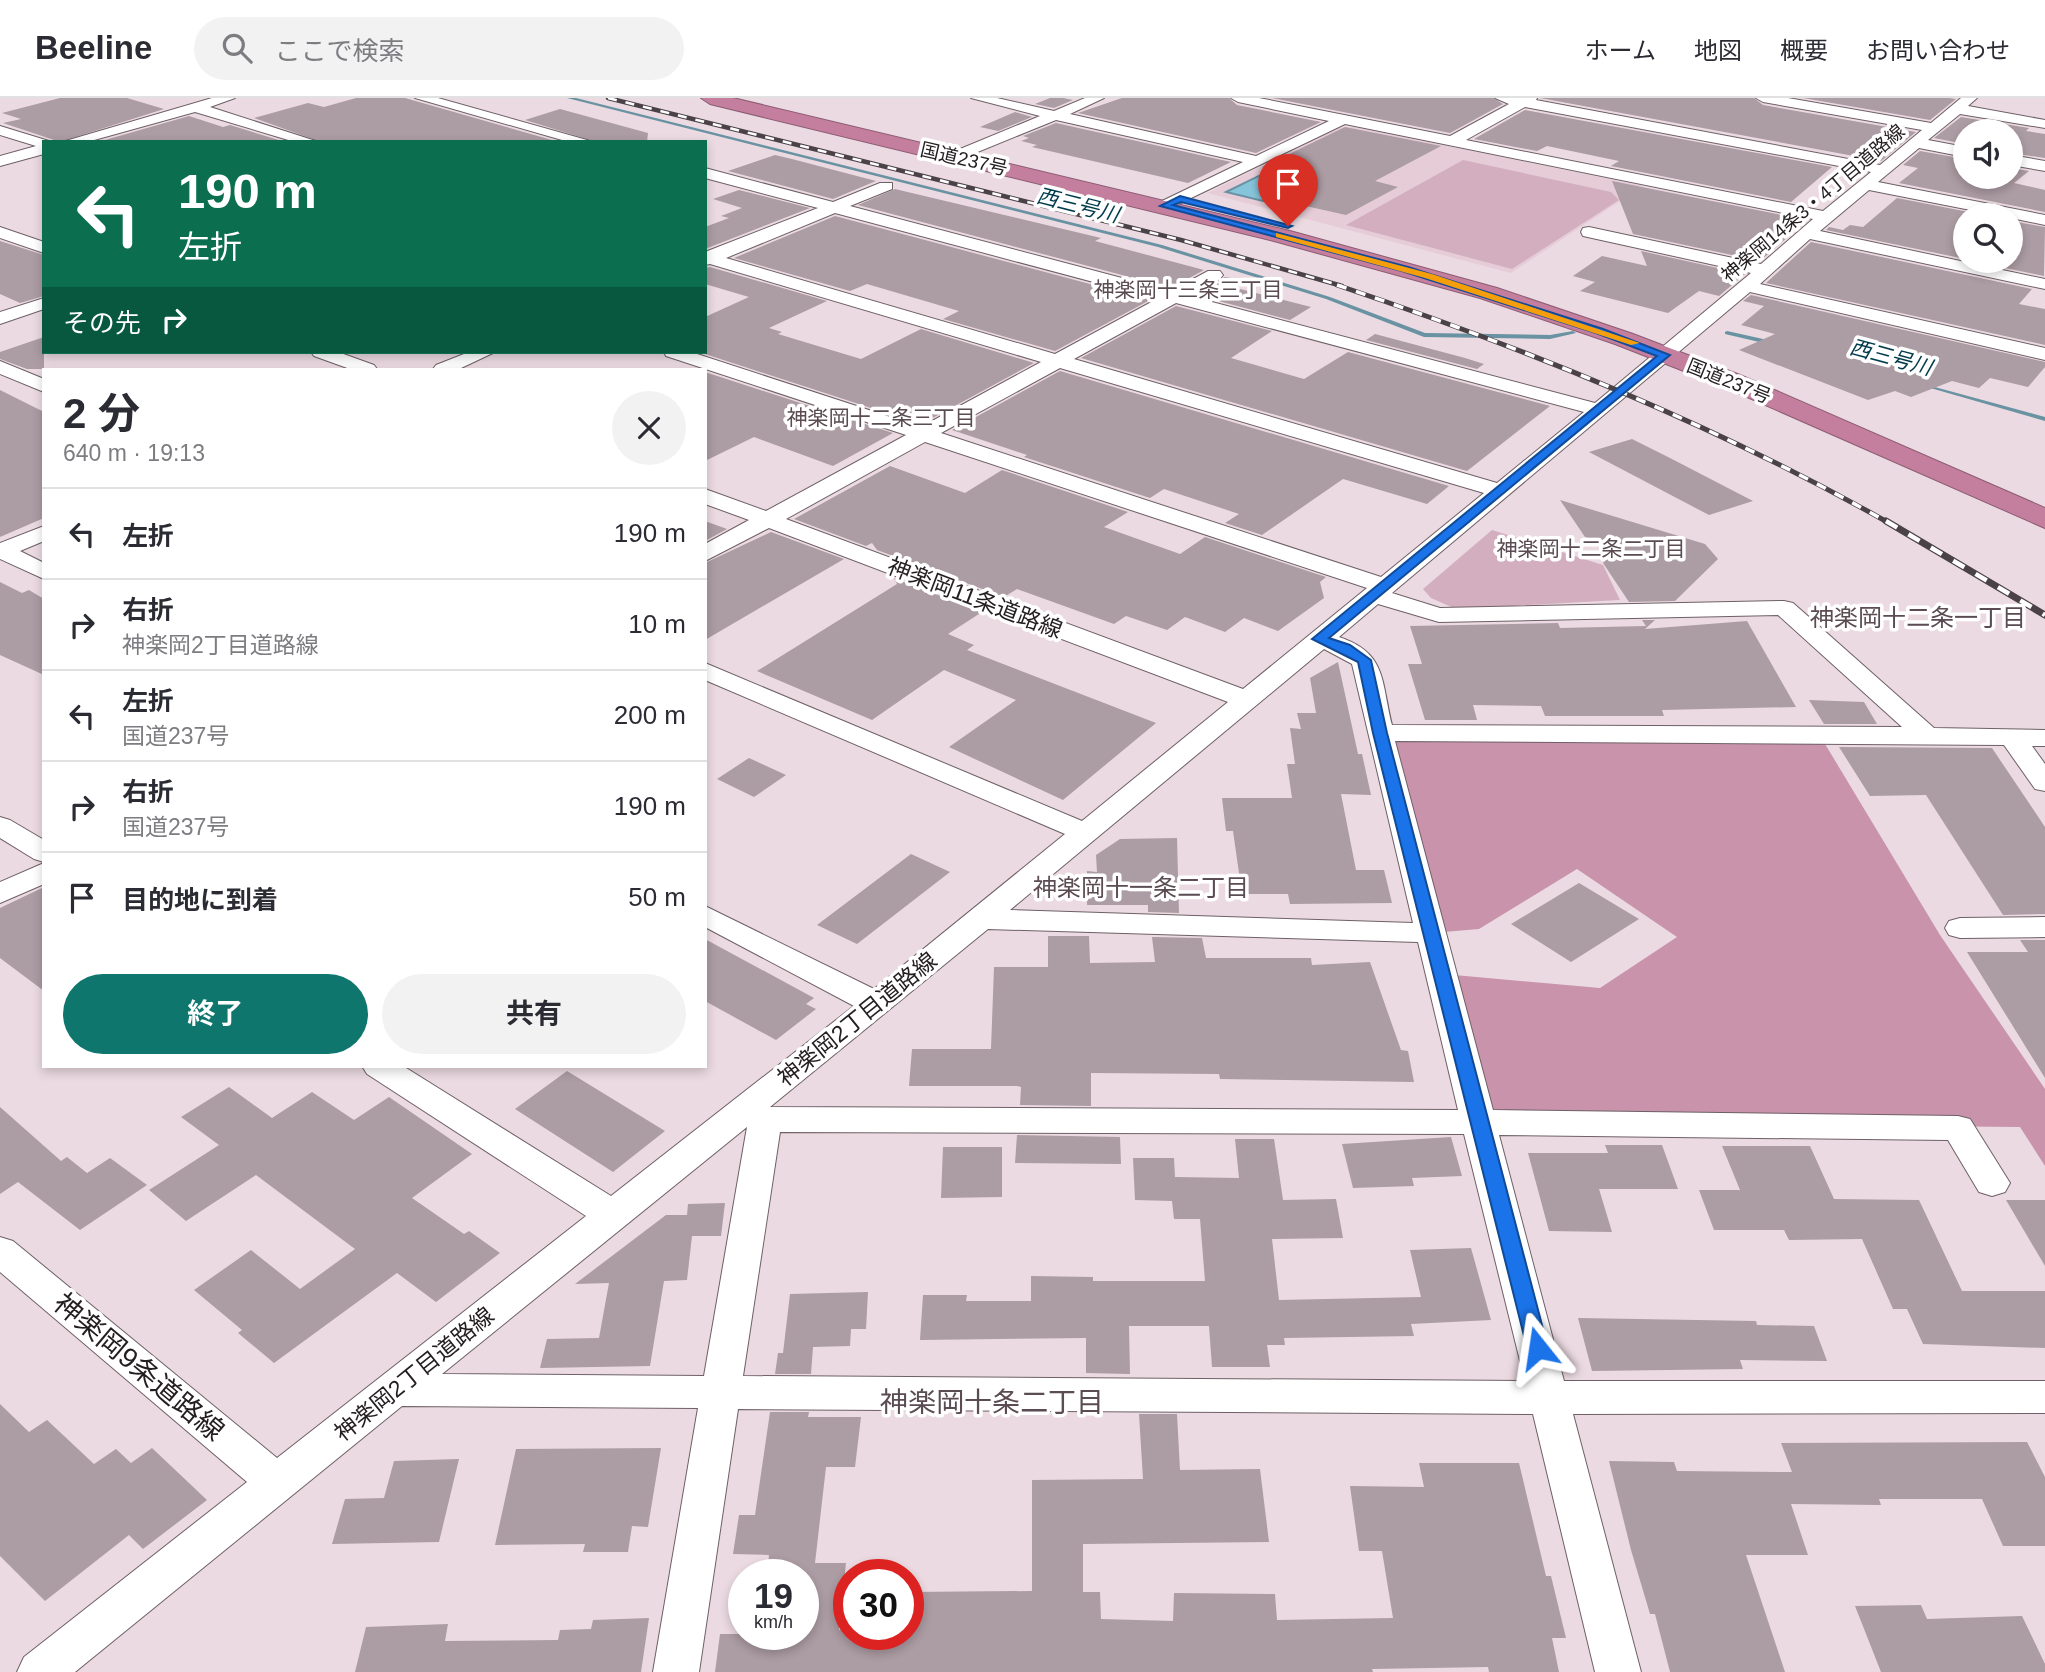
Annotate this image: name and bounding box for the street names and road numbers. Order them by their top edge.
street label: 神楽岡14条3・4丁目道路線 [1717,120,1909,286]
street label: 国道237号 [918,139,1010,179]
street label: 国道237号 [1684,355,1774,407]
street label: 神楽岡11条道路線 [884,553,1066,643]
street label: 神楽岡2丁目道路線 [772,947,942,1091]
street label: 神楽岡9条道路線 [48,1287,230,1447]
street label: 神楽岡2丁目道路線 [329,1302,499,1446]

